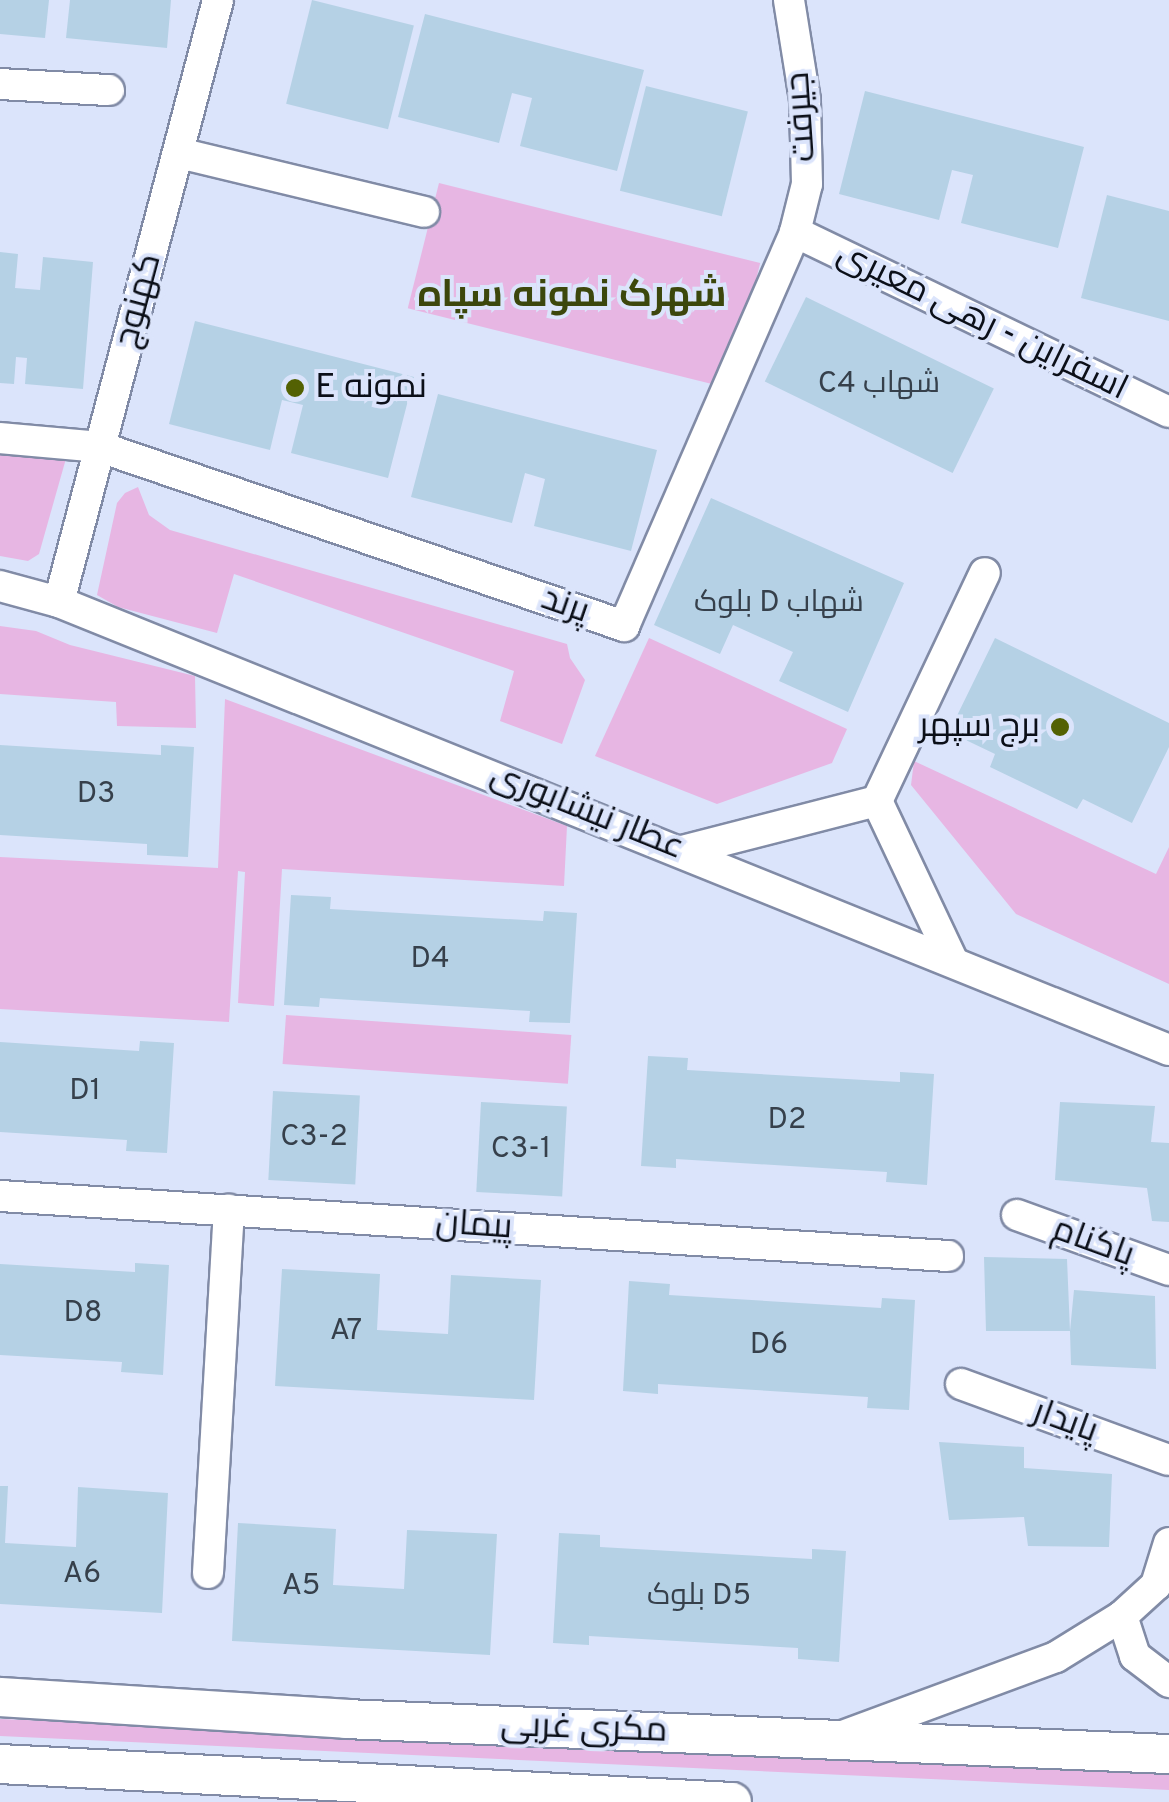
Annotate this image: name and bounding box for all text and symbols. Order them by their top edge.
street label: جیرفت [778,71,826,163]
street label: اسفراين - رهی معیری [830,233,1134,411]
street label: كهنوج [106,249,172,353]
district label: شهرک نمونه سپاه [417,274,727,320]
place label: E نمونه [315,367,427,409]
house number: C4 شهاب [818,367,940,403]
marker: E نمونه [284,377,306,399]
street label: پرند [536,578,594,634]
house number: بلوک D شهاب [694,586,864,622]
place label: برج سپهر [919,706,1040,748]
marker: برج سپهر [1049,716,1071,738]
street label: عطار نیشابوری [484,754,690,870]
house number: D3 [77,777,115,813]
house number: D4 [410,942,450,978]
house number: D1 [69,1074,101,1110]
house number: D2 [768,1103,806,1139]
house number: C3-2 [280,1120,348,1156]
house number: C3-1 [491,1132,551,1168]
street label: پیمان [434,1202,514,1250]
street label: پاکنام [1046,1209,1140,1277]
house number: D8 [64,1296,102,1332]
house number: A7 [330,1314,362,1350]
house number: D6 [750,1328,788,1364]
street label: پایدار [1027,1391,1103,1453]
house number: A6 [63,1557,101,1593]
house number: A5 [282,1569,320,1605]
house number: بلوک D5 [647,1579,751,1615]
street label: مکری غربی [500,1705,668,1753]

